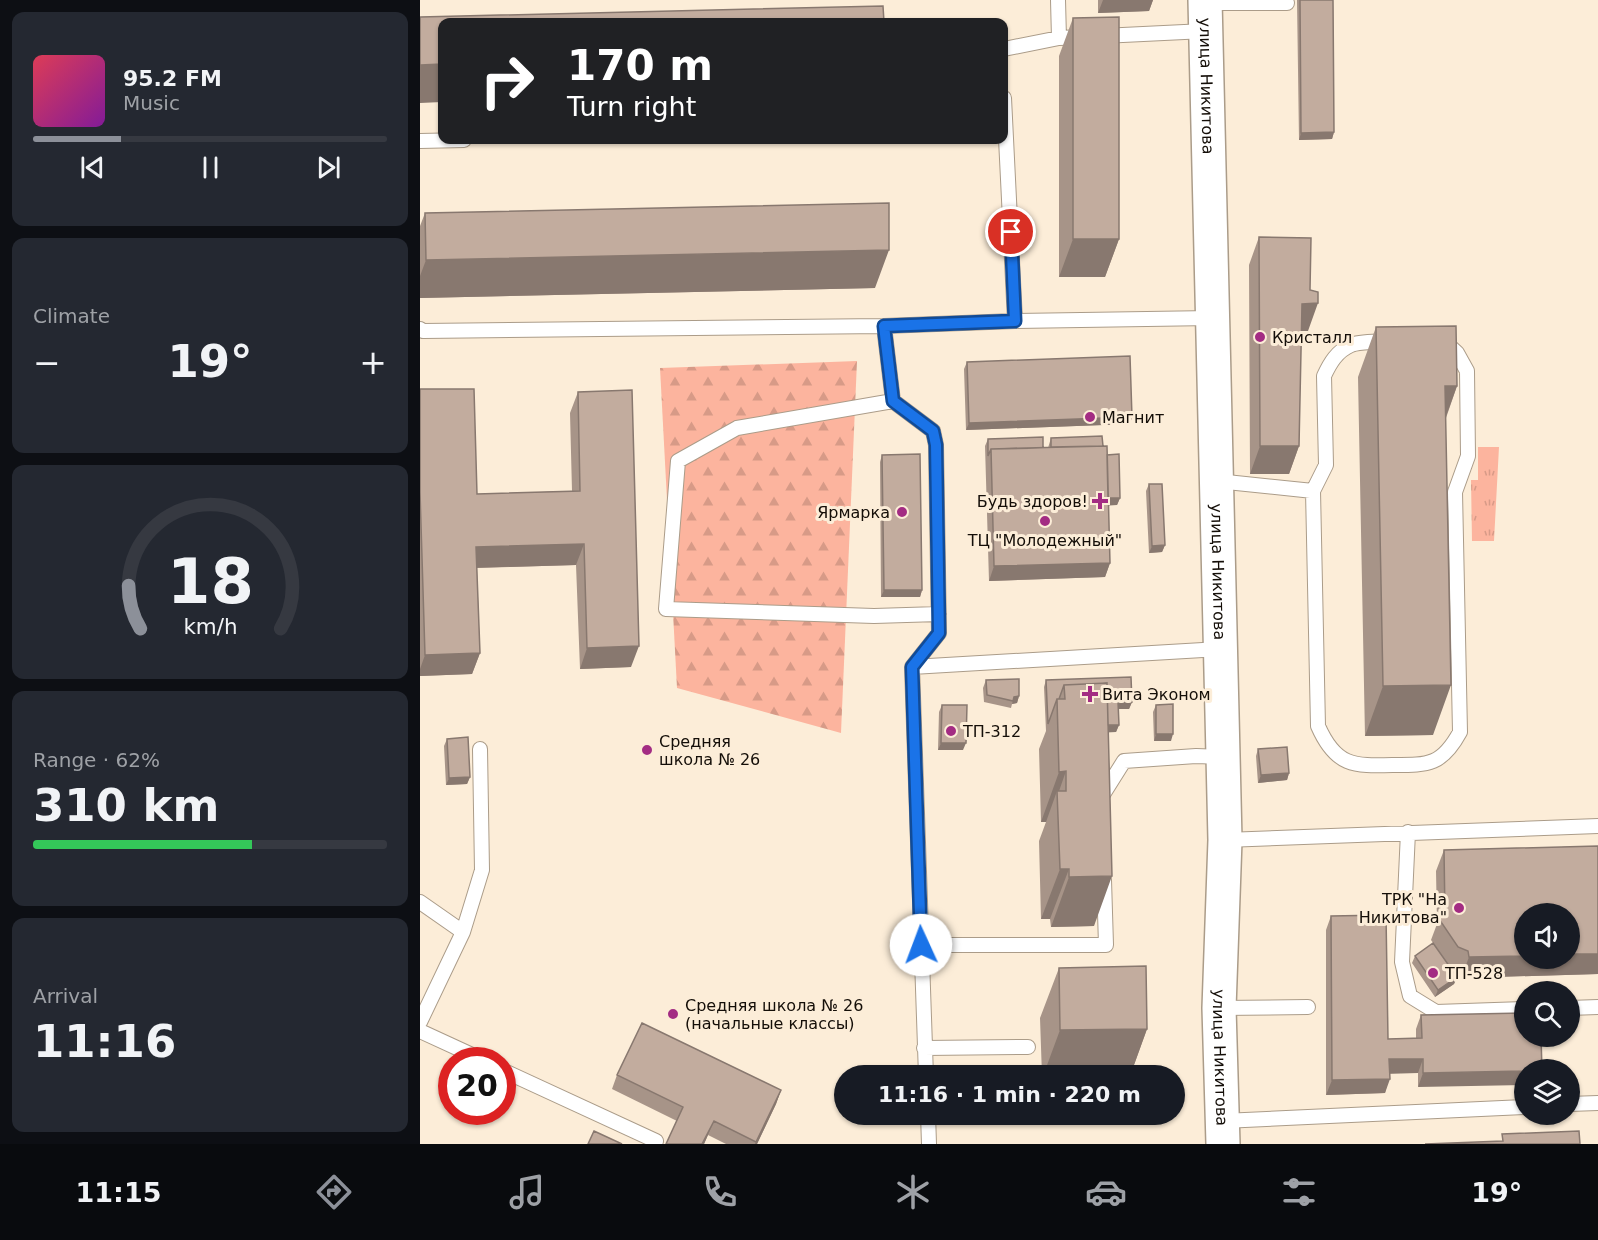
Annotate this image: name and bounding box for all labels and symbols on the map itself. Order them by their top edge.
street label: улица Никитова [1196,17,1218,155]
pin [985,206,1036,257]
place label: Кристалл [1272,328,1352,347]
marker: Кристалл [1253,330,1267,344]
place label: Магнит [1102,408,1164,427]
marker: Магнит [1083,410,1097,424]
place label: Будь здоров! [977,492,1088,511]
marker: Будь здоров! [1093,494,1107,508]
place label: Ярмарка [817,503,890,522]
street label: улица Никитова [1207,503,1230,640]
marker: Ярмарка [895,505,909,519]
marker: ТЦ "Молодежный" [1038,514,1052,528]
place label: ТЦ "Молодежный" [967,531,1122,550]
place label: Вита Эконом [1102,685,1211,704]
marker: Вита Эконом [1083,687,1097,701]
place label: ТП-312 [962,722,1021,741]
marker: ТП-312 [944,724,958,738]
place label: Средняя школа № 26 [659,732,760,769]
marker: Средняя школа № 26 [640,743,654,757]
place label: ТРК "На Никитова" [1359,890,1447,927]
marker: ТРК "На Никитова" [1452,901,1466,915]
position arrow [889,913,953,977]
place label: ТП-528 [1444,964,1503,983]
marker: ТП-528 [1426,966,1440,980]
street label: улица Никитова [1209,989,1232,1126]
place label: Средняя школа № 26 (начальные классы) [685,996,863,1033]
marker: Средняя школа № 26 (начальные классы) [666,1007,680,1021]
speed limit sign: 20 [438,1047,516,1125]

